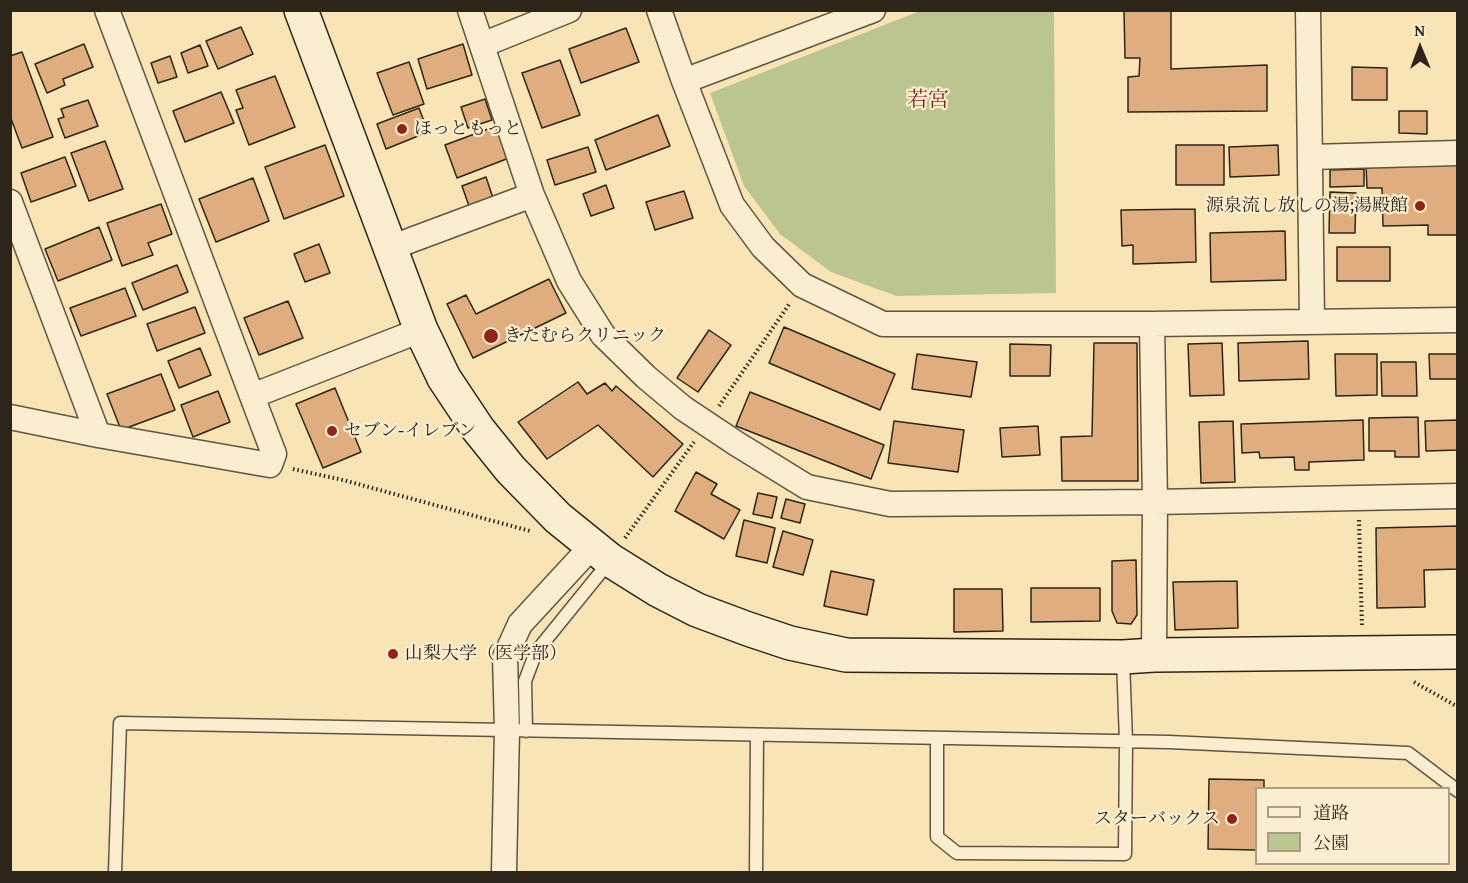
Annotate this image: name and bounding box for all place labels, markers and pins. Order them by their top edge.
place label: ほっともっと [414,118,522,140]
marker: ほっともっと [395,122,409,136]
place label: 源泉流し放しの湯;湯殿館 [1206,195,1408,217]
marker: 源泉流し放しの湯;湯殿館 [1413,199,1427,213]
place label: きたむらクリニック [504,325,666,347]
marker: きたむらクリニック [482,327,500,345]
place label: セブン-イレブン [344,420,476,442]
marker: セブン-イレブン [325,424,339,438]
place label: 山梨大学（医学部） [405,643,567,665]
marker: 山梨大学（医学部） [386,647,400,661]
place label: スターバックス [1094,808,1220,830]
marker: スターバックス [1225,812,1239,826]

